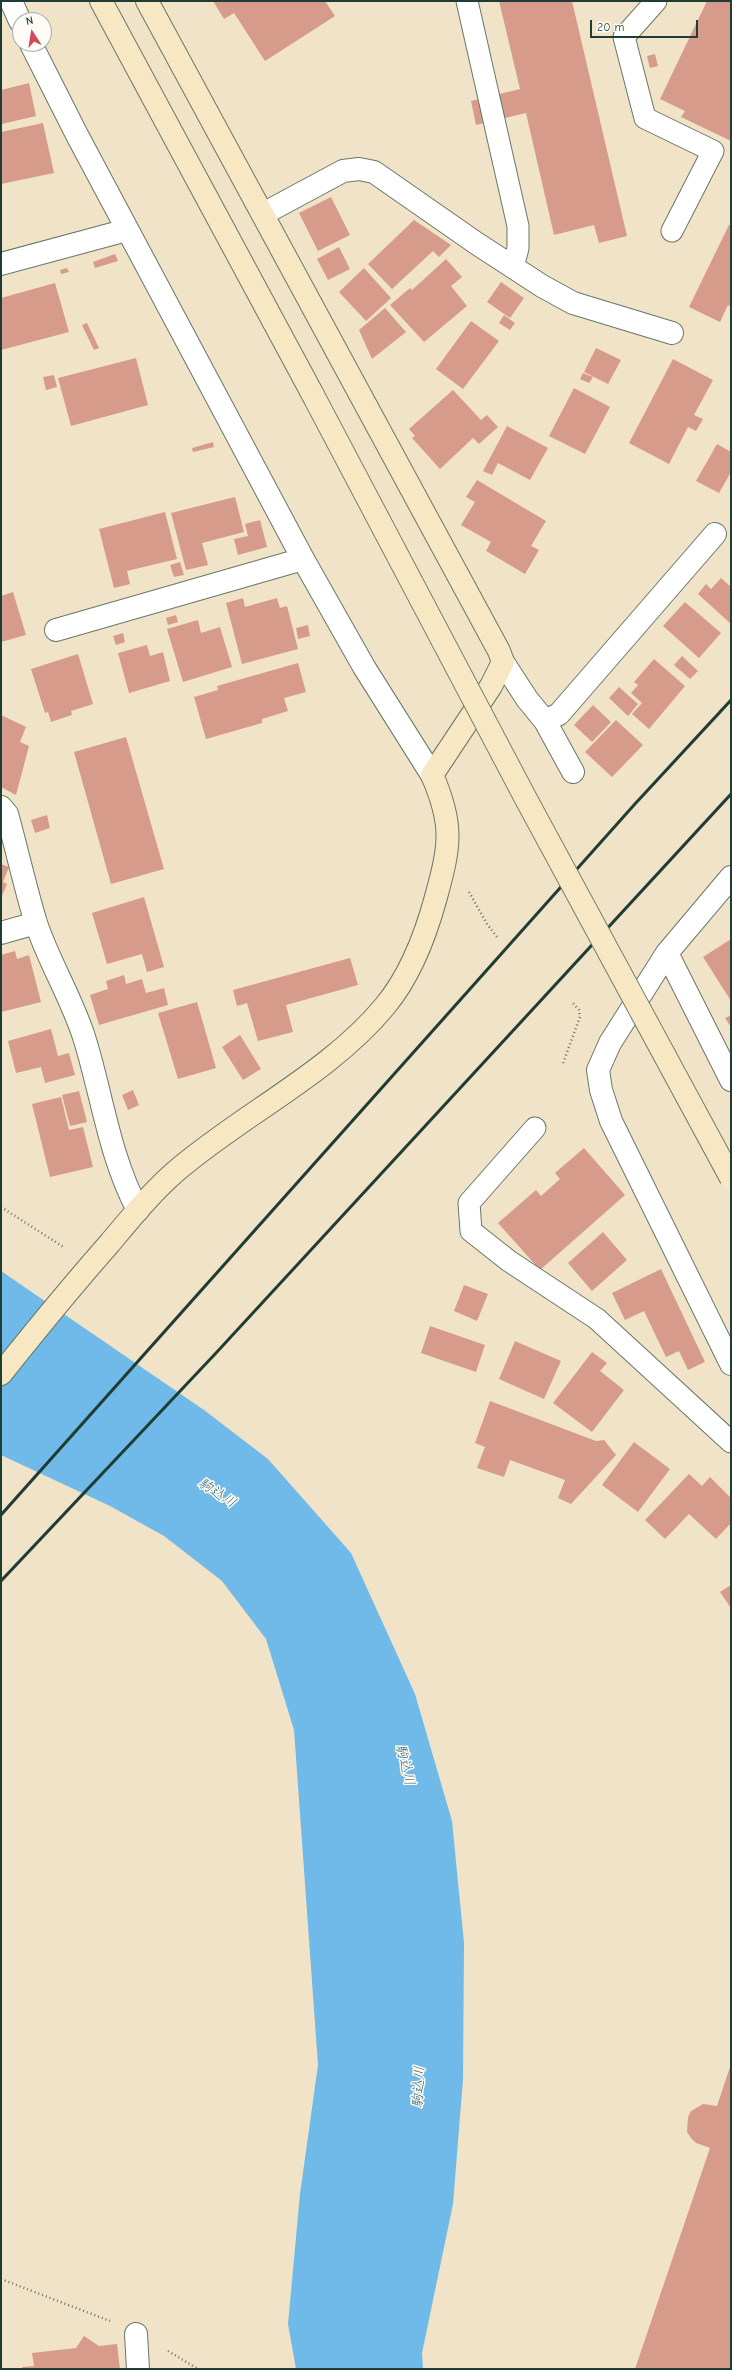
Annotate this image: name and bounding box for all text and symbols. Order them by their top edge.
north arrow [12,12,52,52]
scale bar [592,12,700,38]
text: N [25,14,34,28]
text: 20 m [597,20,625,34]
water label: 駒込川 [195,1475,239,1511]
water label: 駒込川 [392,1743,418,1787]
water label: 駒込川 [410,2066,428,2108]

